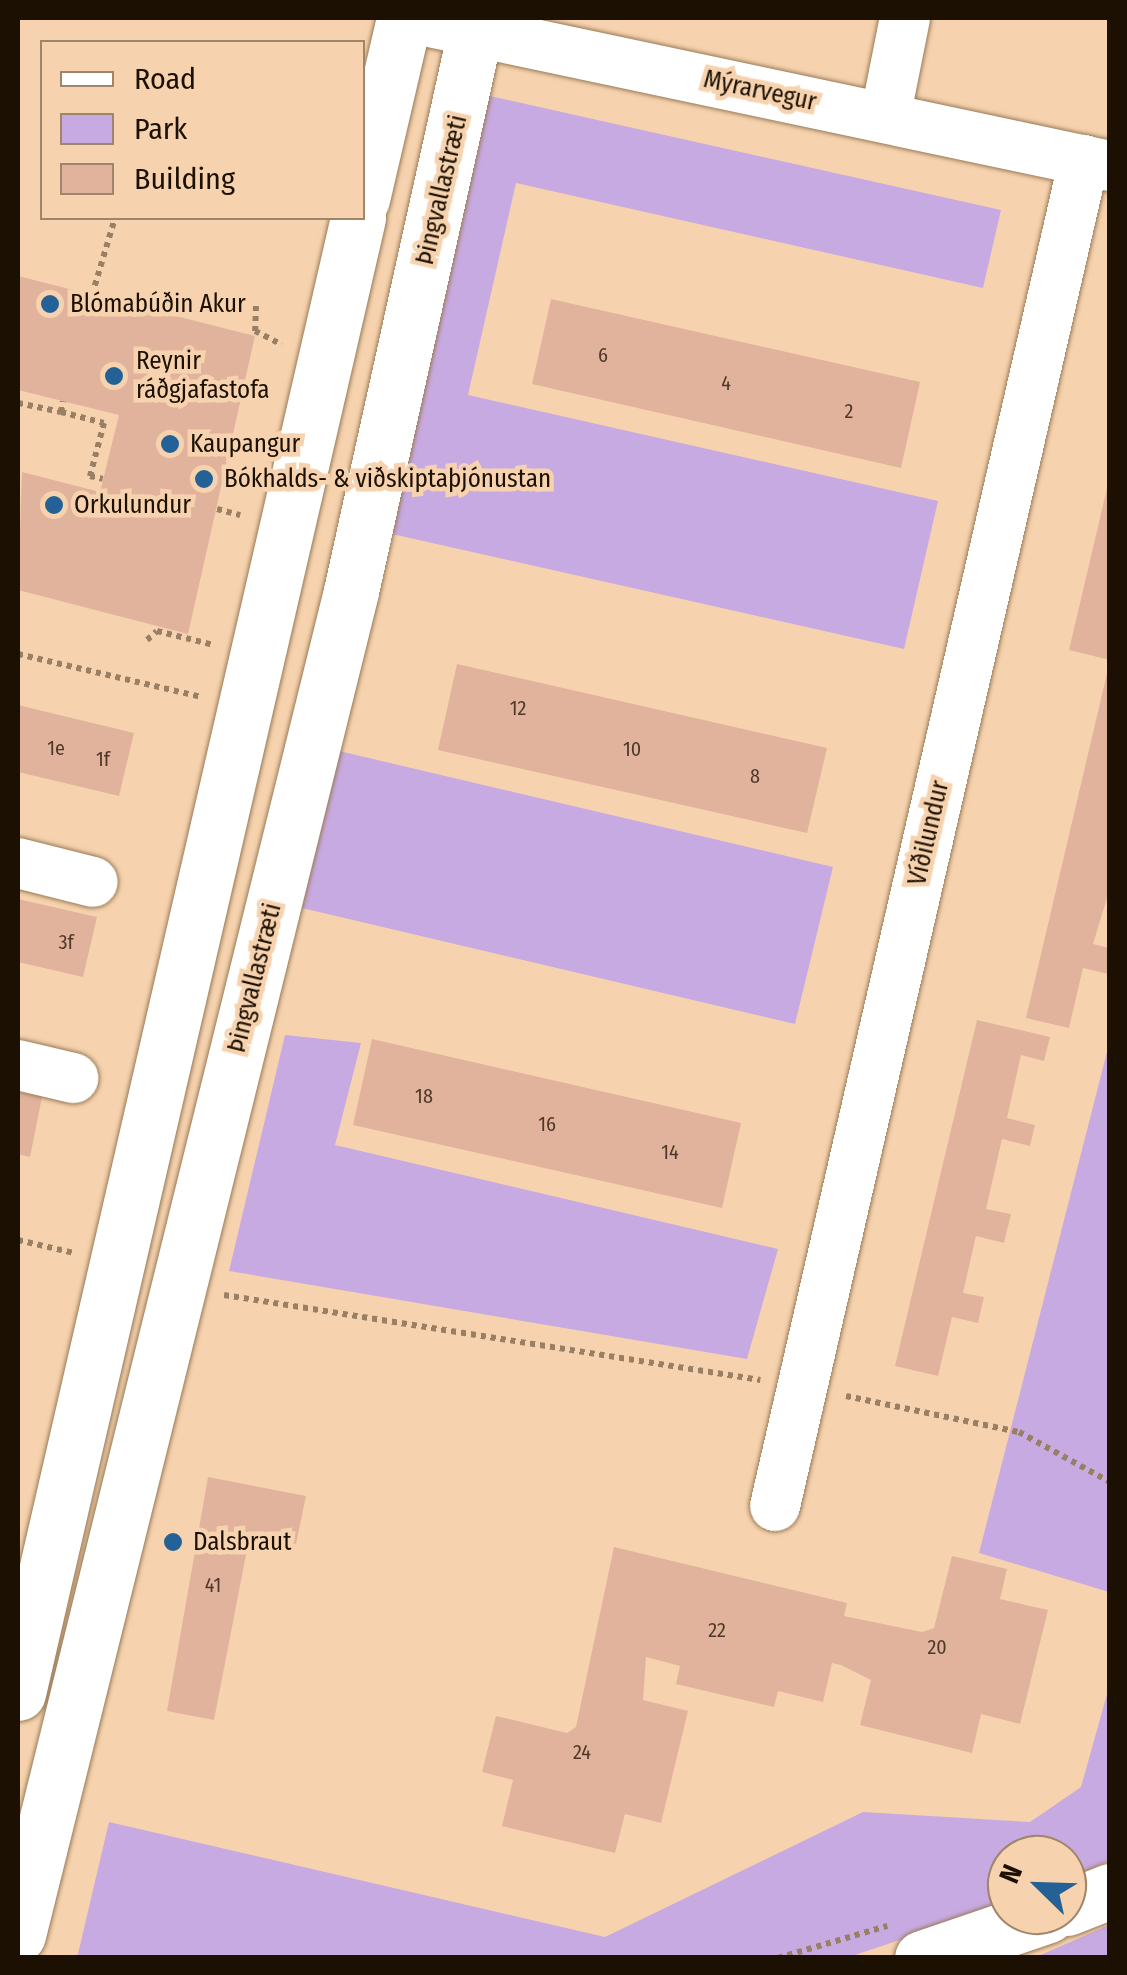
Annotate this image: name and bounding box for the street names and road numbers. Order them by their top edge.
street label: Mýrarvegur [701,64,819,118]
street label: Þingvallastræti [410,112,474,268]
street label: Víðilundur [902,778,956,888]
street label: Þingvallastræti [222,900,288,1056]

